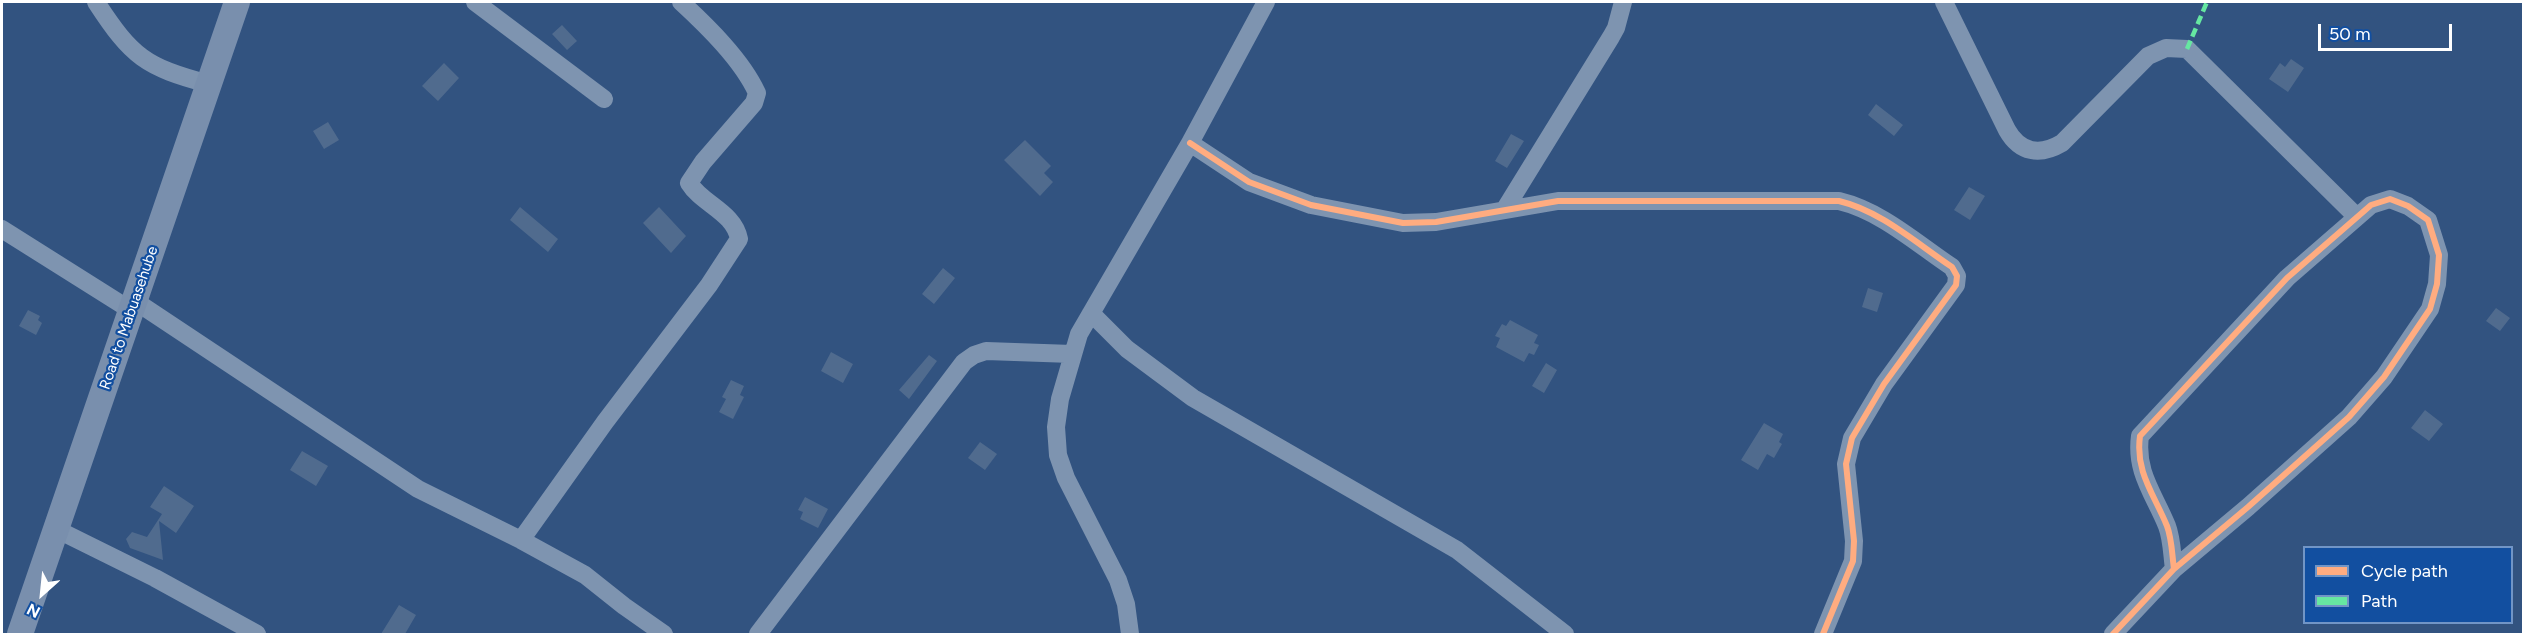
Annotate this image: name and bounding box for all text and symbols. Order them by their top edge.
scale bar [2321,12,2454,50]
text: 50 m [2329,23,2371,45]
street label: Road to Mabuasehube [96,244,162,392]
legend [2303,546,2513,624]
text: Cycle path [2361,560,2448,582]
north arrow [12,564,72,624]
text: Path [2361,590,2397,612]
text: N [24,599,43,622]

